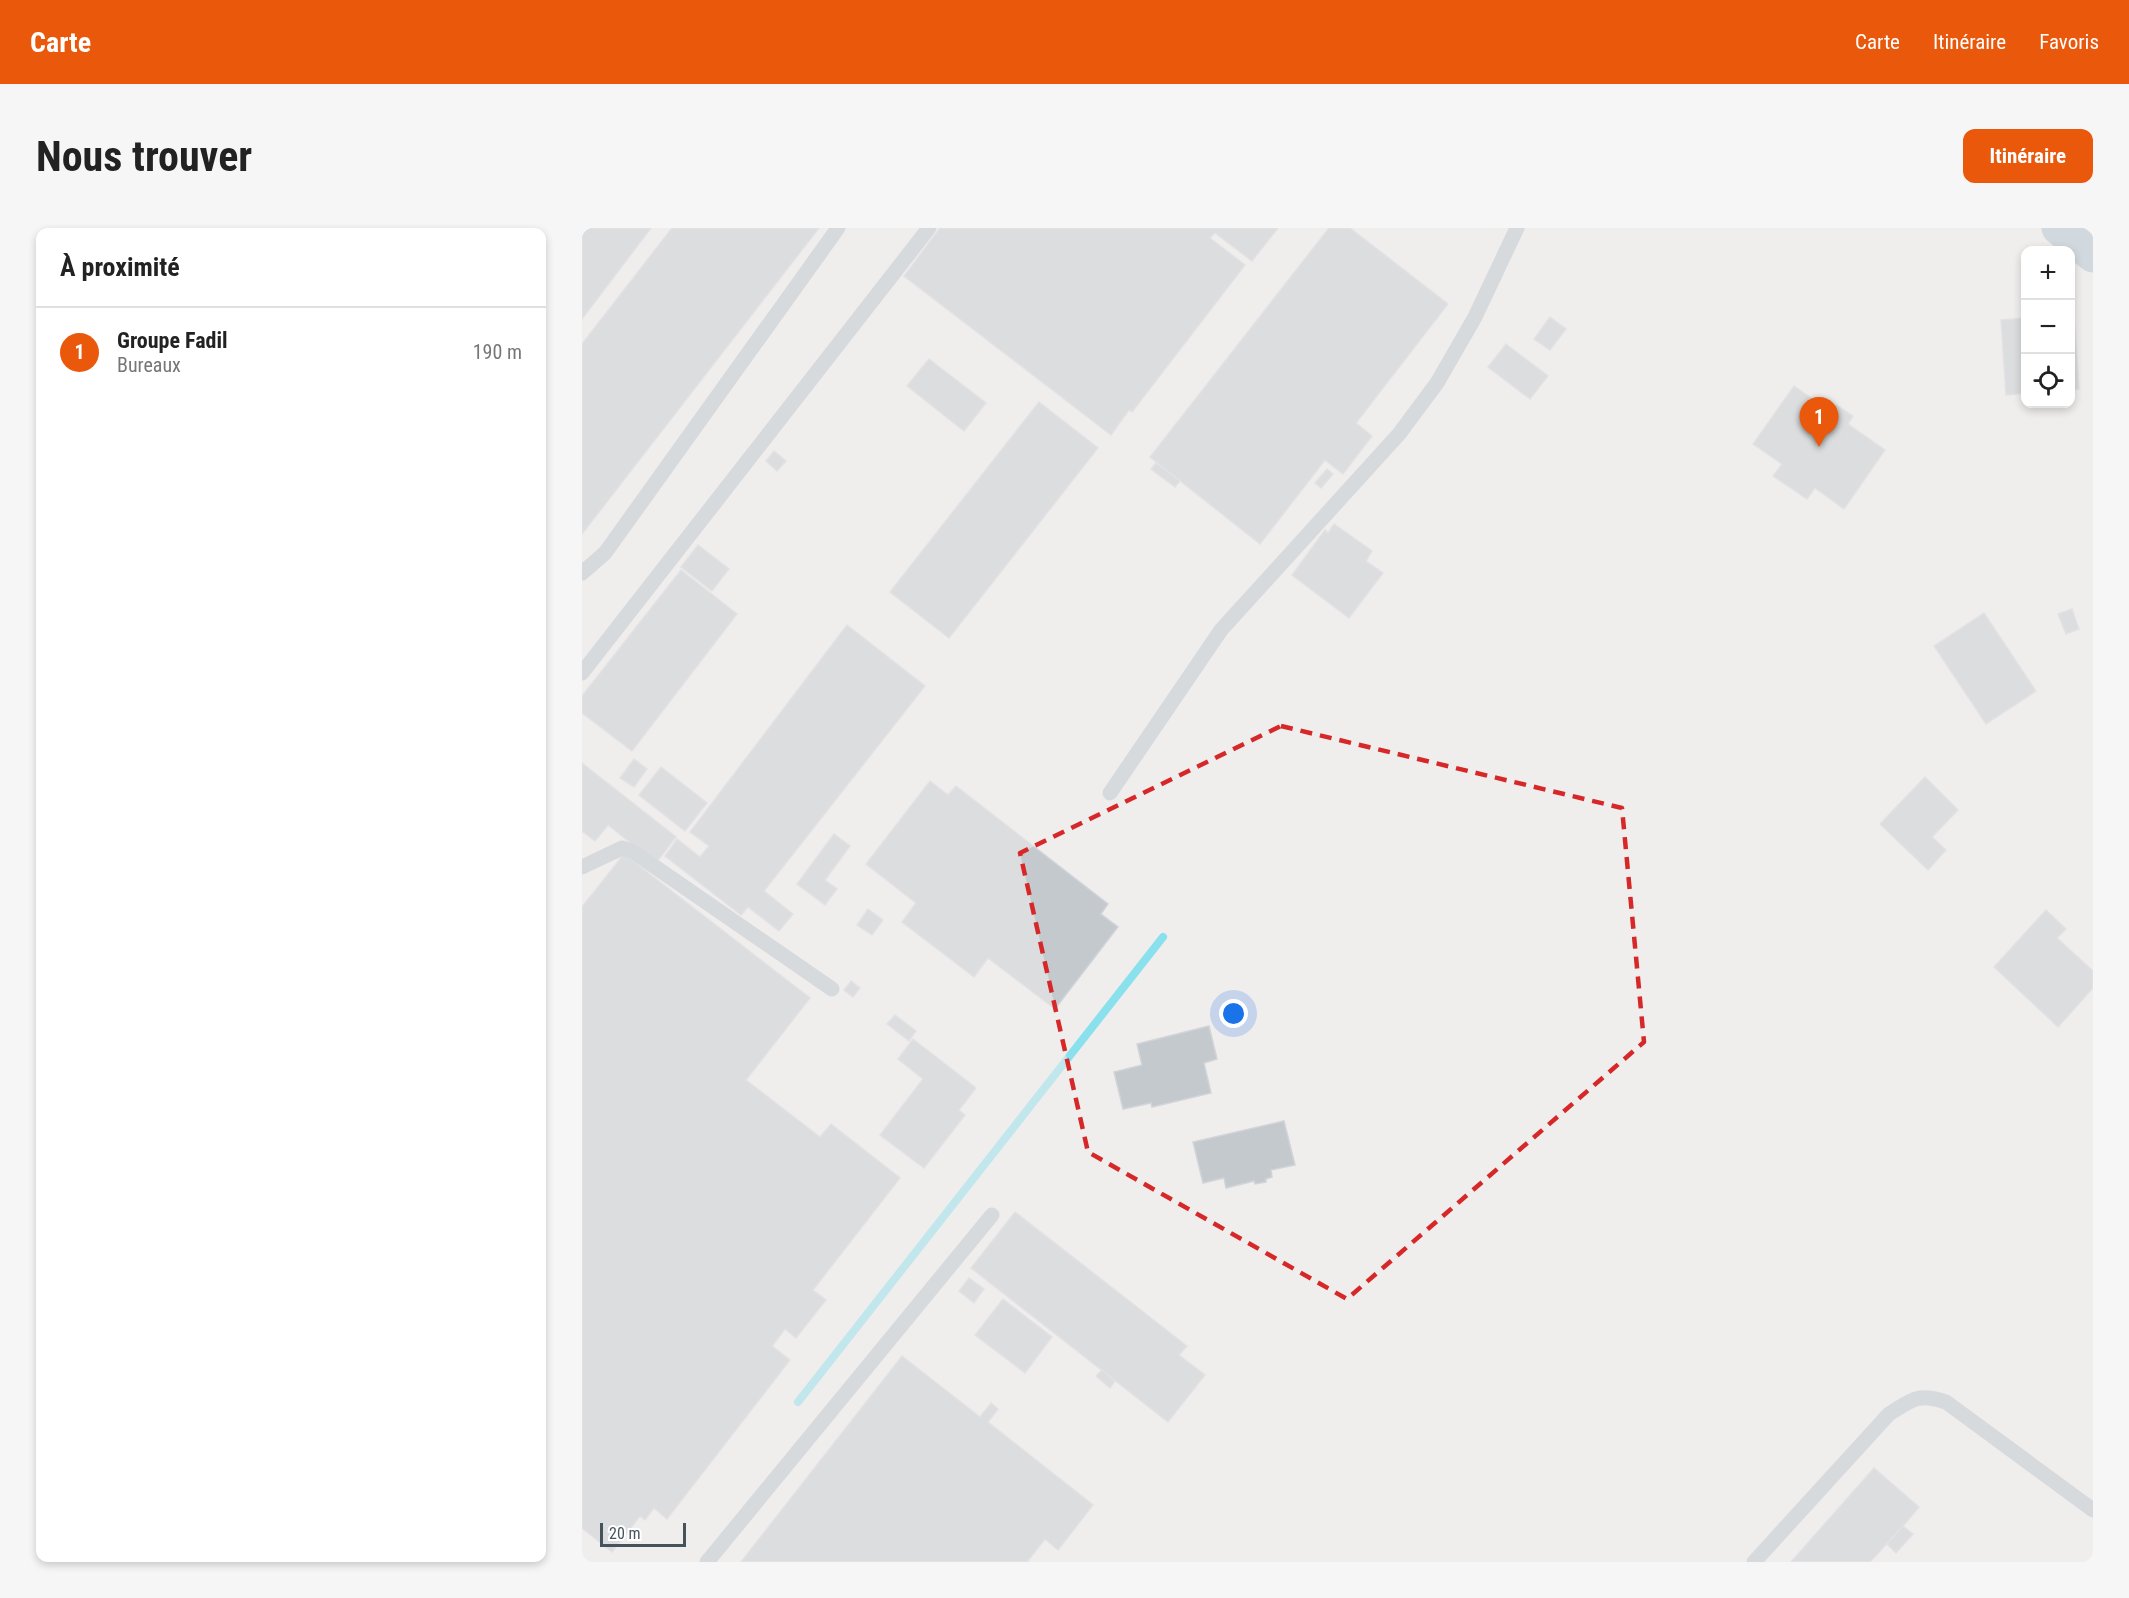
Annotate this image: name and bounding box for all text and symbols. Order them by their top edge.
text: Carte [30,26,91,59]
text: Carte [1855,30,1900,54]
text: Itinéraire [1933,30,2006,54]
text: Favoris [2039,30,2099,54]
button: Itinéraire [1963,129,2093,183]
text: Nous trouver [36,132,252,181]
map controls [2021,246,2075,408]
button: + [2021,246,2075,300]
text: À proximité [60,252,180,282]
button: − [2021,300,2075,354]
text: Groupe Fadil [117,328,228,353]
text: 1 [74,340,85,364]
text: 190 m [473,340,522,364]
text: Bureaux [117,353,181,377]
button: locate [2021,354,2075,408]
pin: 1 [1800,398,1838,447]
your location [1219,999,1248,1028]
scale bar [600,1520,686,1548]
text: 20 m [609,1524,641,1543]

